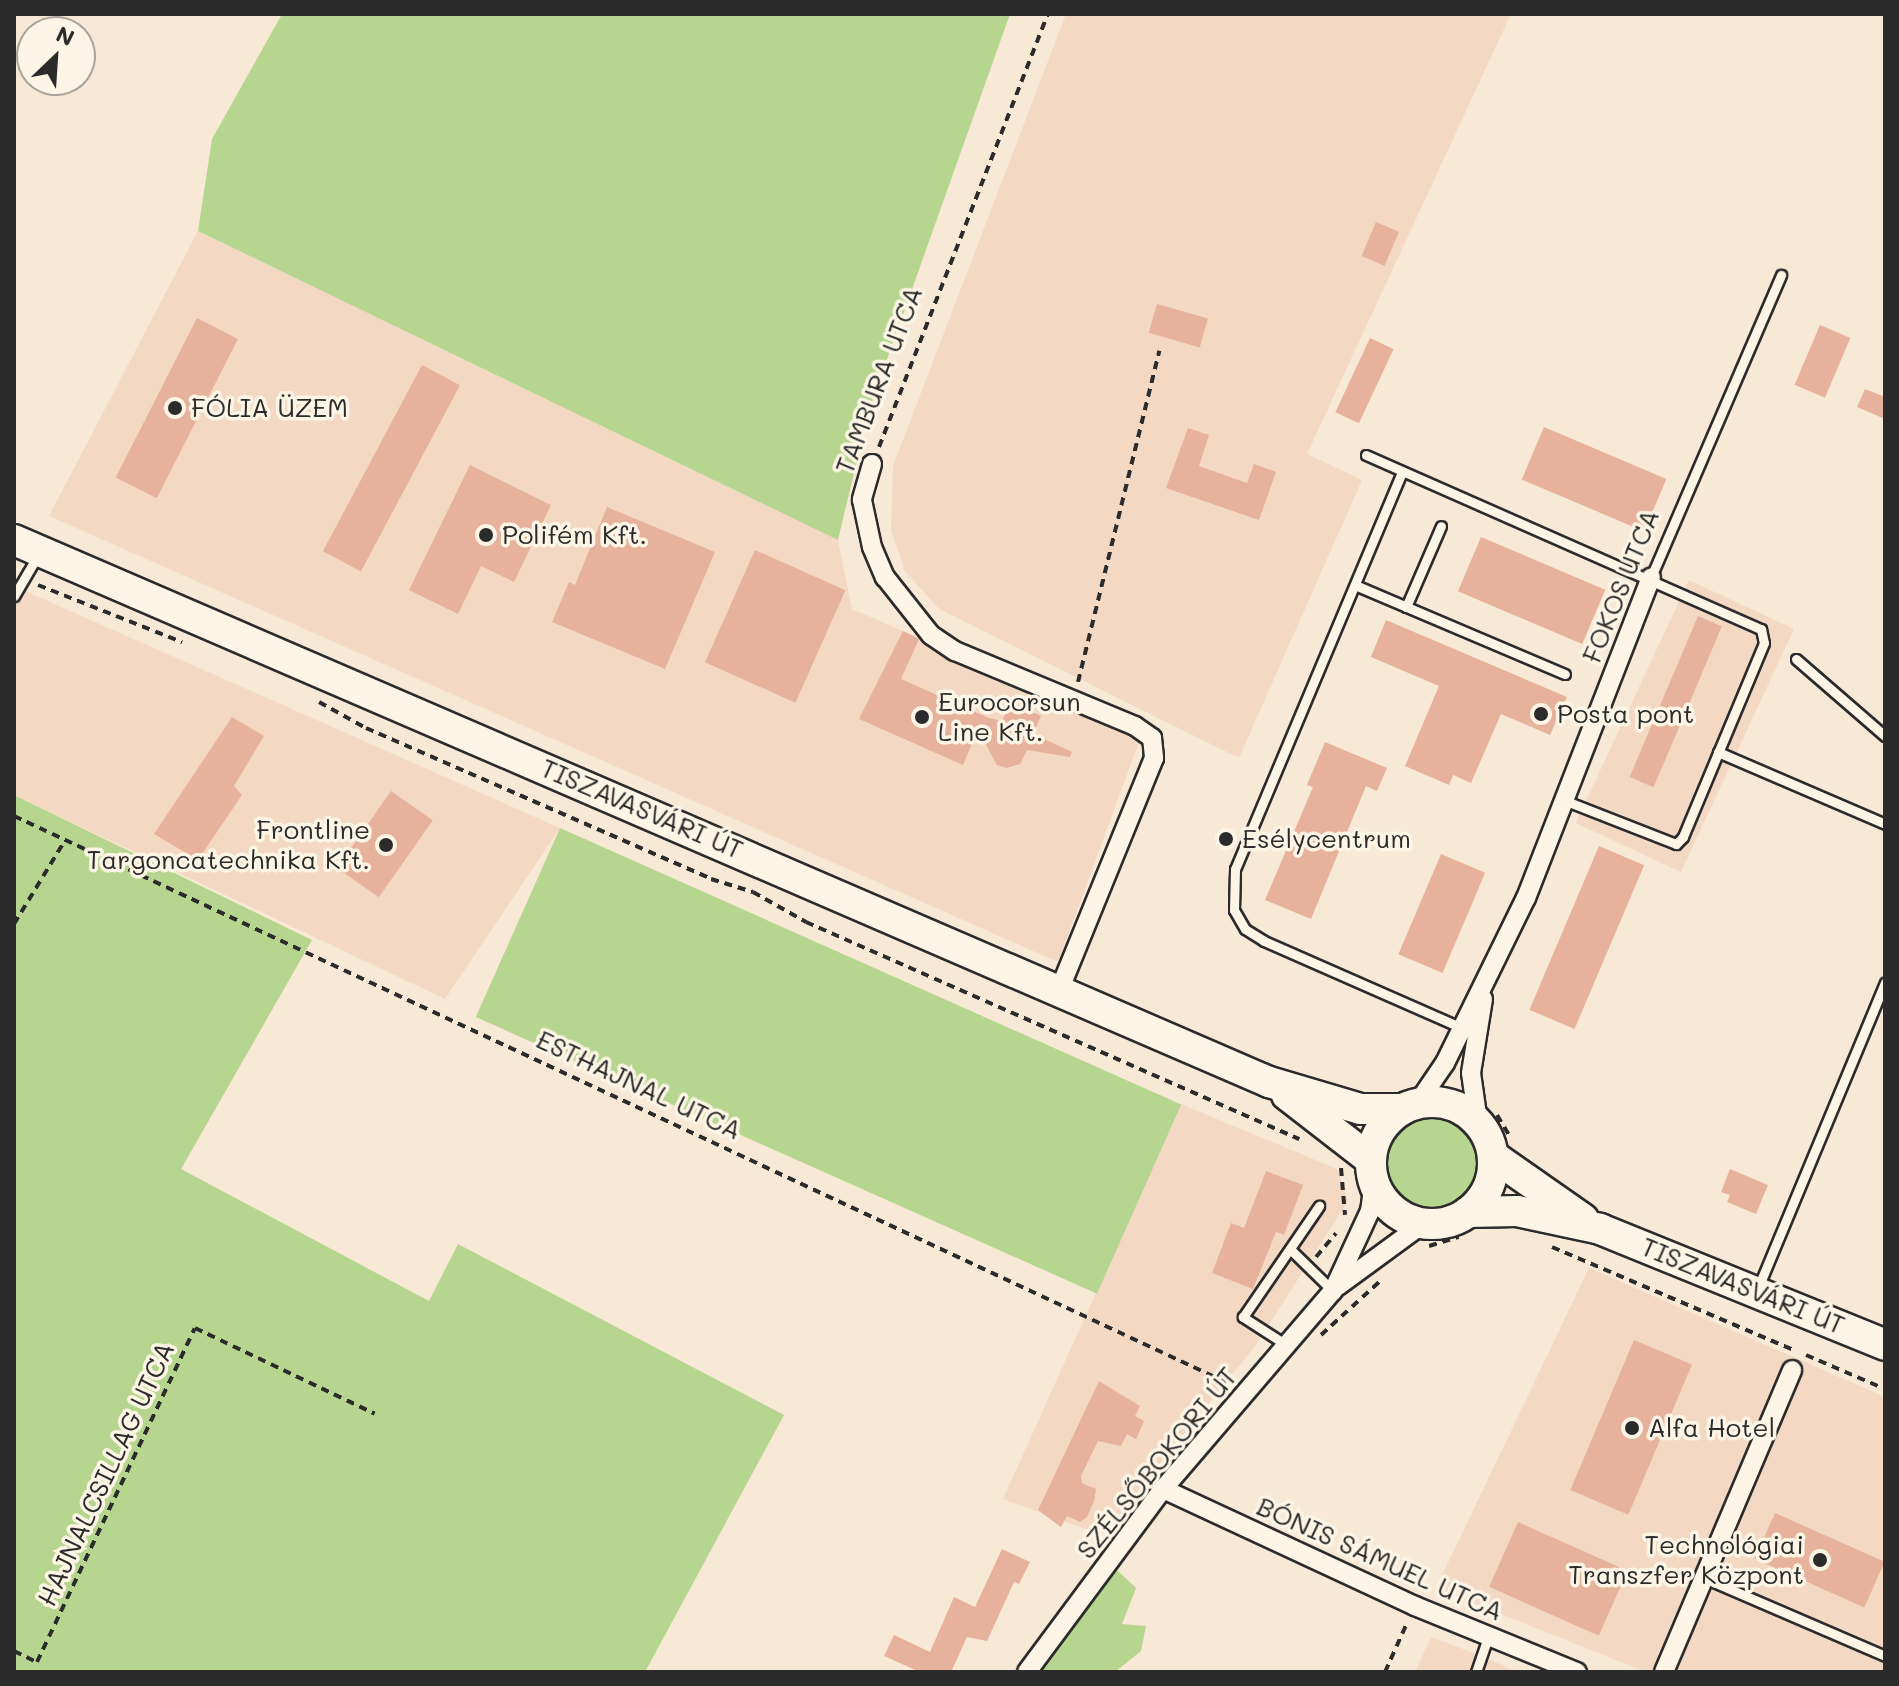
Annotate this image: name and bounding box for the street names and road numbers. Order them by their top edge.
street label: TAMBURA UTCA [829,282,929,478]
street label: FOKOS UTCA [1576,505,1666,667]
street label: TISZAVASVÁRI ÚT [536,752,748,866]
street label: ESTHAJNAL UTCA [532,1024,746,1146]
street label: TISZAVASVÁRI ÚT [1637,1231,1849,1341]
street label: HAJNALCSILLAG UTCA [31,1337,181,1611]
street label: SZÉLSŐBOKORI ÚT [1070,1361,1244,1565]
street label: BÓNIS SÁMUEL UTCA [1252,1491,1508,1627]

